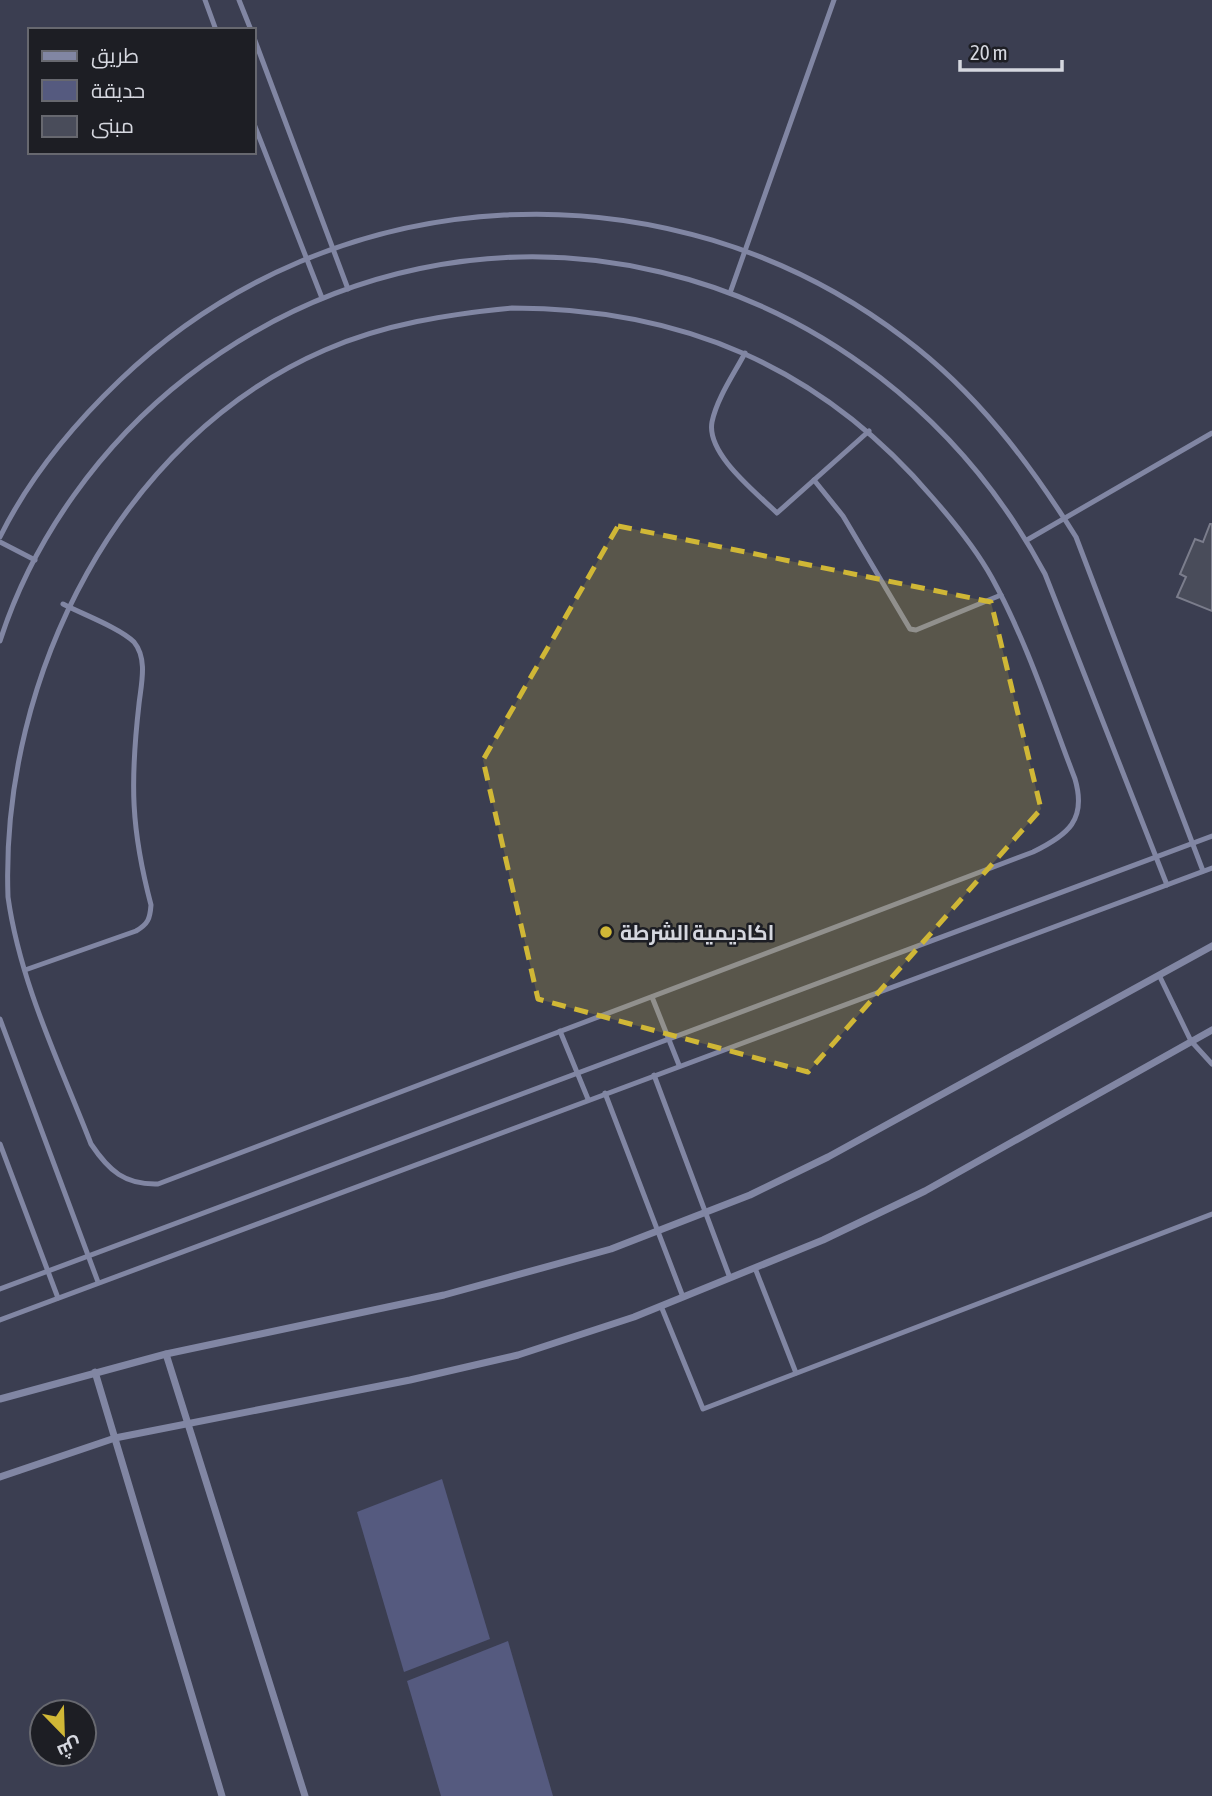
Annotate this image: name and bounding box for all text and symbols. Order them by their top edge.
legend [28,28,256,154]
scale bar [960,28,1062,72]
text: 20 m [970,40,1008,64]
text: طريق [91,43,139,69]
text: حديقة [91,78,145,102]
text: مبنى [91,113,134,139]
place label: اكاديمية الشرطة [620,920,774,945]
marker: اكاديمية الشرطة [598,924,614,940]
north arrow [28,1698,98,1768]
text: ش [54,1733,85,1764]

